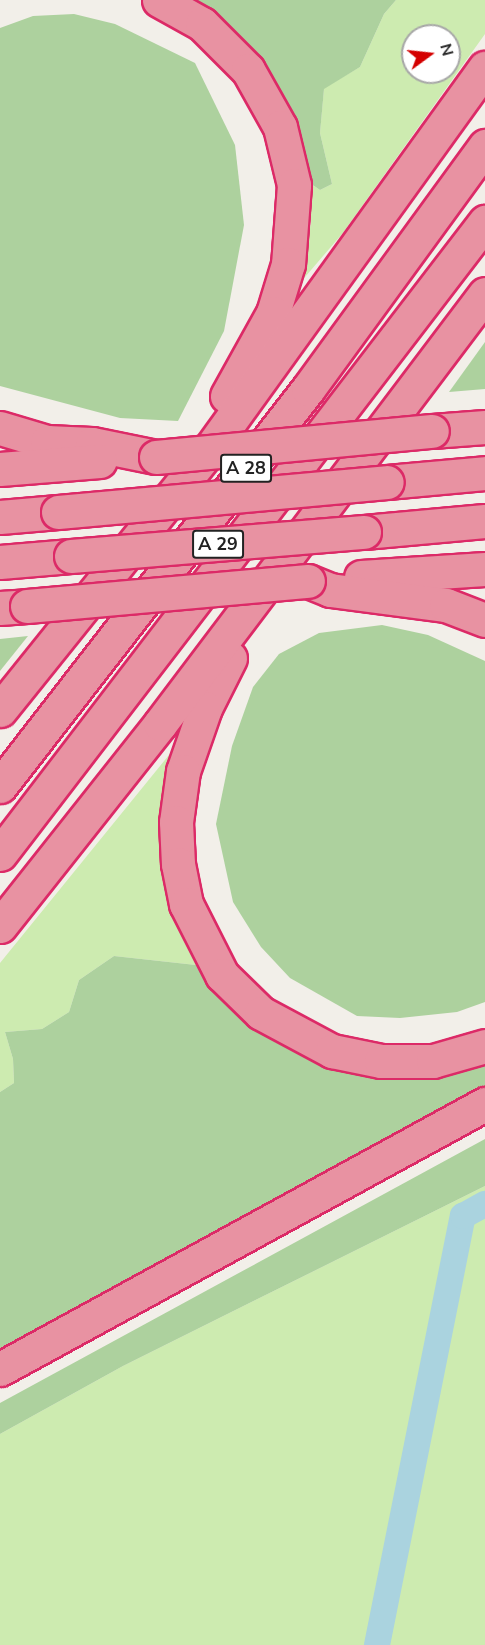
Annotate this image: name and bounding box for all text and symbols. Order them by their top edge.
north arrow [401,24,461,84]
text: N [434,41,459,58]
road number: A 28 [219,453,273,483]
road number: A 29 [191,529,245,559]

